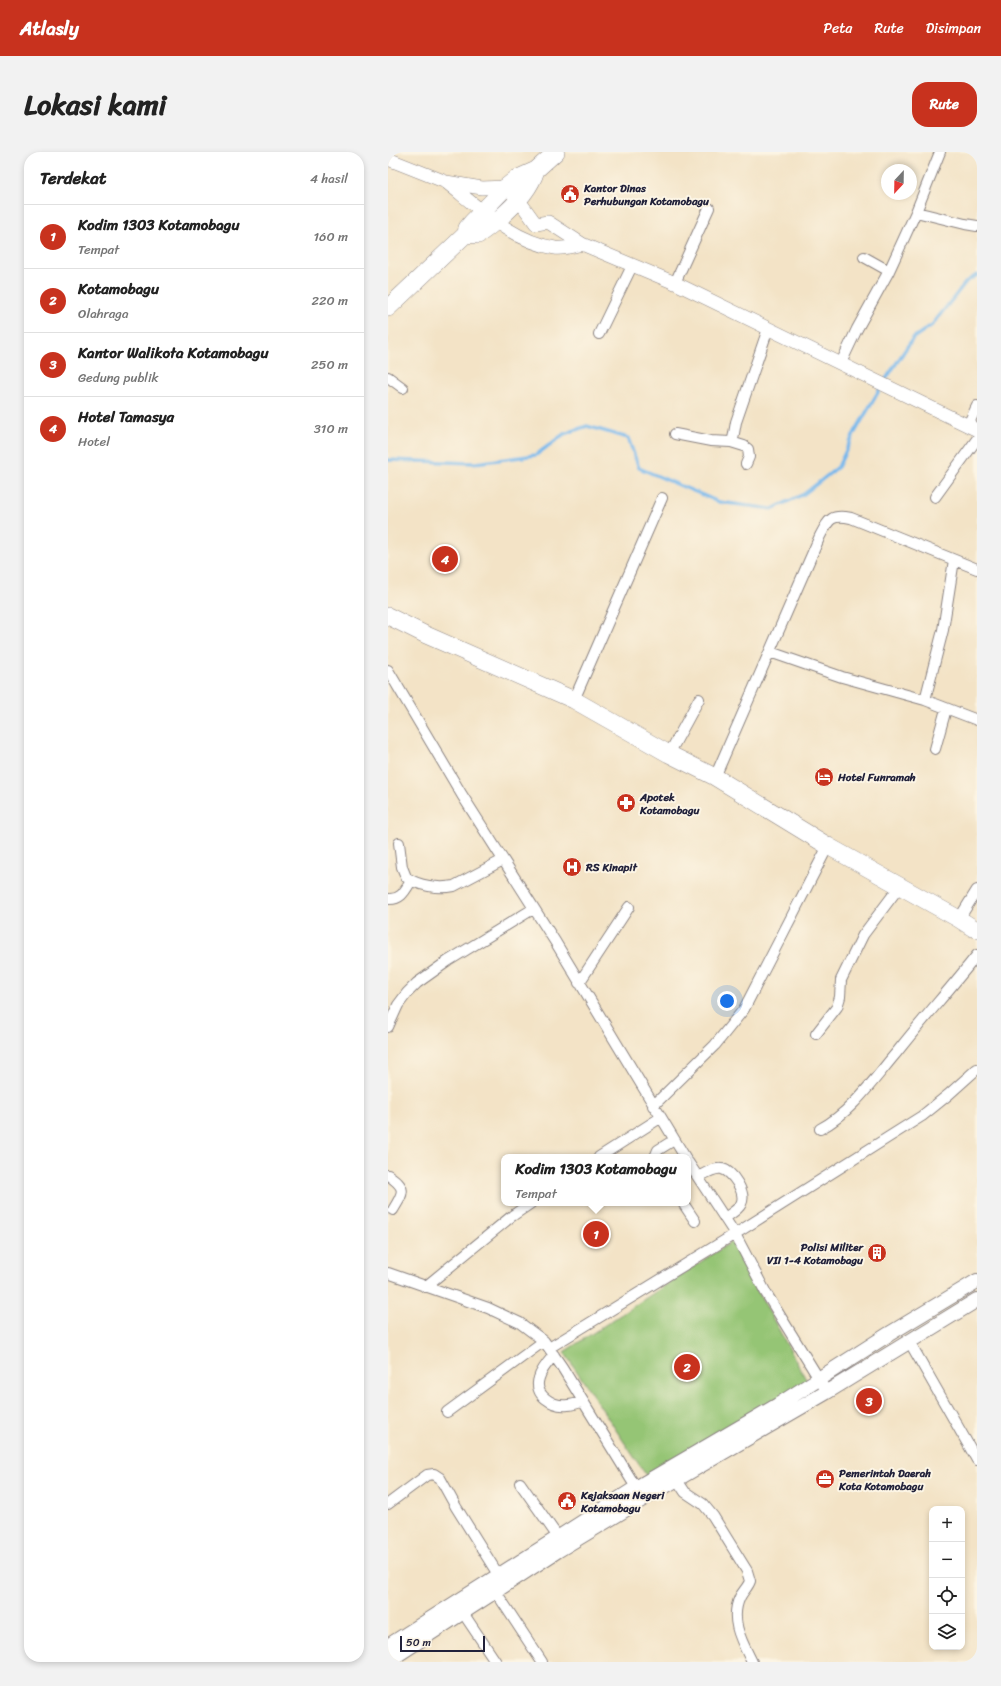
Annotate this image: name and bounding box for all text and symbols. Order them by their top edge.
text: Atlasly [20,12,79,45]
text: Peta [824,16,852,41]
text: Rute [874,16,904,41]
text: Disimpan [926,16,981,41]
text: Lokasi kami [24,80,166,129]
button: Rute [912,82,977,127]
text: Terdekat [40,163,106,193]
north arrow [881,164,917,200]
text: 4 hasil [310,167,348,190]
place label: Kantor Dinas Perhubungan Kotamobagu [583,179,709,211]
public building icon: Kantor Dinas Perhubungan Kotamobagu [559,183,581,205]
text: Kodim 1303 Kotamobagu [78,212,239,238]
text: 1 [50,225,56,248]
text: 160 m [313,225,348,248]
text: Tempat [78,238,119,261]
text: Kotamobagu [78,276,159,302]
text: 2 [49,289,57,312]
text: 220 m [311,289,348,312]
text: Olahraga [78,302,128,325]
text: Kantor Walikota Kotamobagu [78,340,268,366]
text: 3 [49,353,57,376]
text: 250 m [311,353,348,376]
text: Gedung publik [78,366,159,389]
text: Hotel Tamasya [78,404,174,430]
text: 4 [49,417,57,440]
text: 310 m [314,417,348,440]
text: Hotel [78,430,110,453]
pin: 4 [432,544,458,574]
hotel icon: Hotel Funramah [813,766,835,788]
place label: Hotel Funramah [837,768,916,787]
place label: Apotek Kotamobagu [639,788,700,820]
pharmacy icon: Apotek Kotamobagu [615,792,637,814]
hospital icon: RS Kinapit [561,856,583,878]
place label: RS Kinapit [585,858,638,877]
your location [717,991,737,1011]
popup [501,1154,691,1206]
text: Kodim 1303 Kotamobagu [515,1156,677,1182]
text: Tempat [515,1182,557,1205]
pin: 1 [583,1219,609,1249]
place label: Polisi Militer VII 1-4 Kotamobagu [767,1238,864,1270]
building icon: Polisi Militer VII 1-4 Kotamobagu [866,1242,888,1264]
pin: 2 [674,1352,700,1382]
pin: 3 [856,1386,882,1416]
place label: Pemerintah Daerah Kota Kotamobagu [838,1464,931,1496]
office icon: Pemerintah Daerah Kota Kotamobagu [814,1468,836,1490]
place label: Kejaksaan Negeri Kotamobagu [580,1486,665,1518]
public building icon: Kejaksaan Negeri Kotamobagu [556,1490,578,1512]
map controls [929,1506,965,1650]
button: + [929,1506,965,1542]
button: − [929,1542,965,1578]
button: locate [929,1578,965,1614]
button: layers [929,1614,965,1650]
text: 50 m [406,1633,431,1652]
scale bar [400,1634,485,1653]

